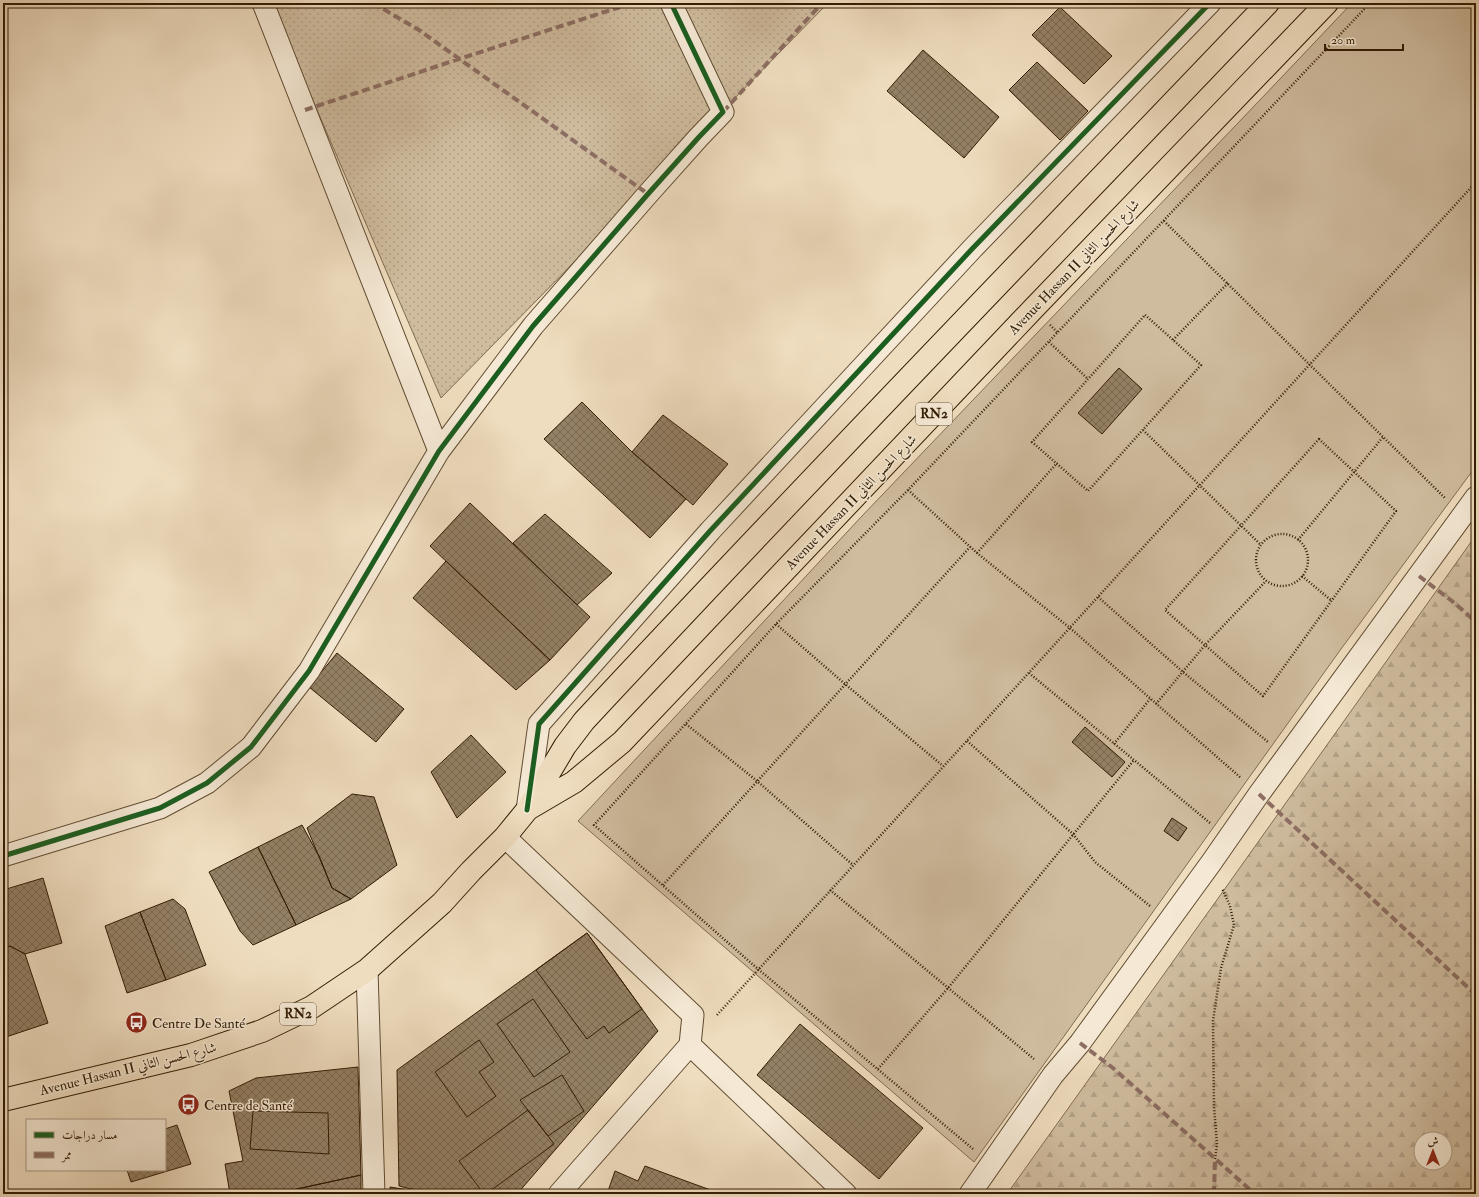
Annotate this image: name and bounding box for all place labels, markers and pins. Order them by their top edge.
bus stop icon: Centre De Santé [124,1010,150,1036]
place label: Centre De Santé [152,1015,245,1032]
bus stop icon: Centre de Santé [175,1092,201,1118]
place label: Centre de Santé [204,1097,293,1114]

